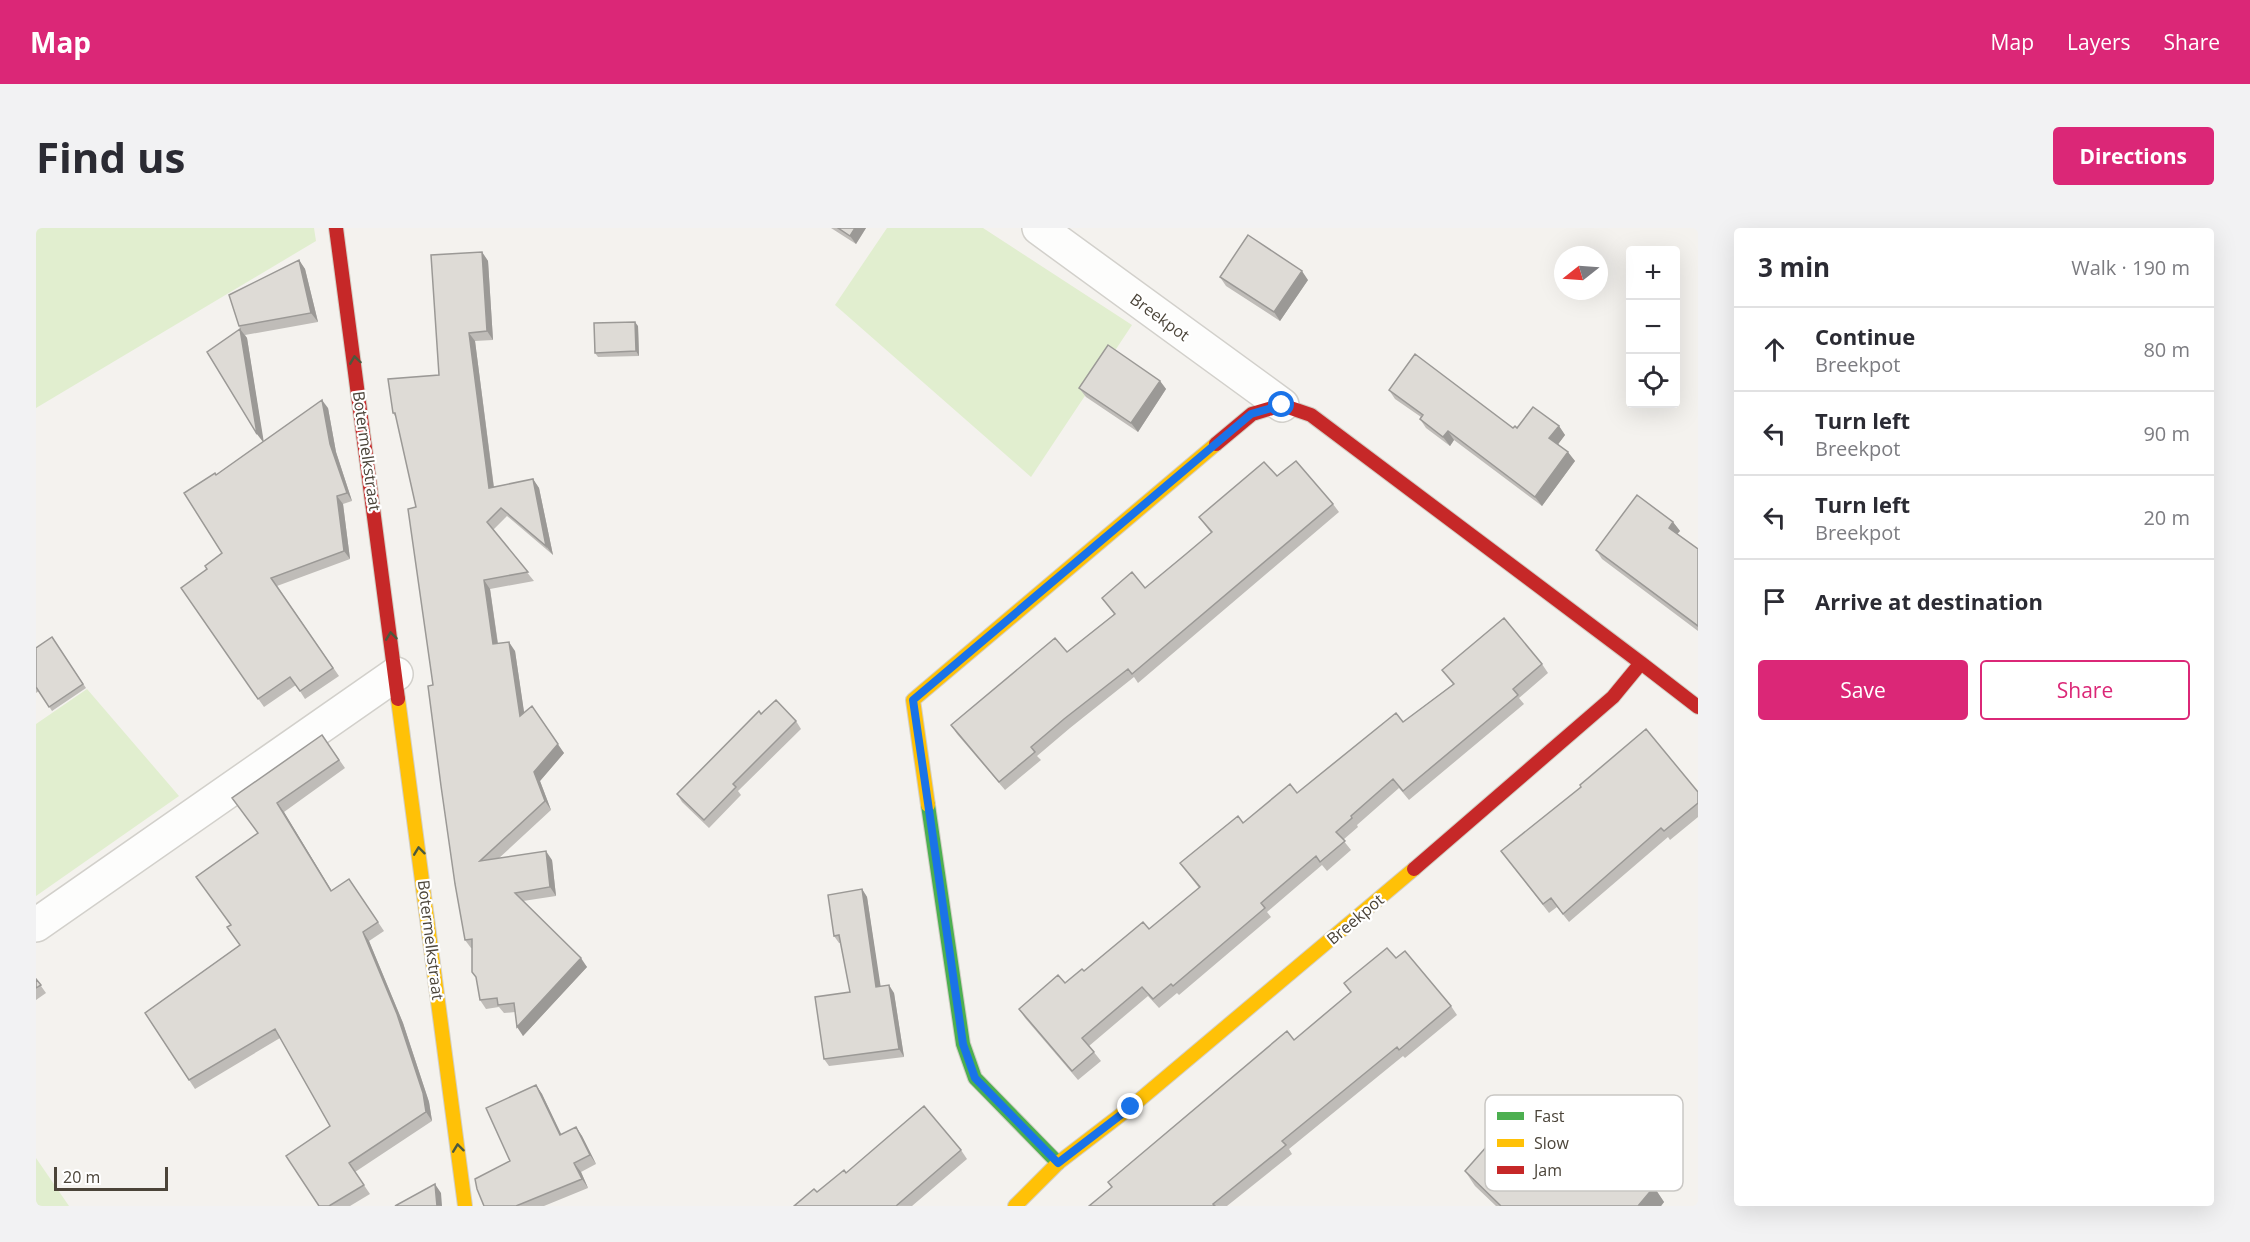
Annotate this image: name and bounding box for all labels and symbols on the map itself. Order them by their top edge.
north arrow [1554,246,1608,300]
street label: Breekpot [1126,288,1194,346]
one-way arrow [349,355,361,364]
street label: Botermelkstraat [348,390,386,513]
route start [1268,391,1294,417]
one-way arrow [386,632,398,641]
one-way arrow [414,846,426,855]
street label: Botermelkstraat [413,879,449,1002]
street label: Breekpot [1322,888,1388,949]
route end [1117,1093,1143,1119]
legend [1485,1095,1683,1191]
text: Fast [1534,1105,1565,1127]
text: Slow [1534,1132,1569,1154]
one-way arrow [453,1143,465,1153]
text: Jam [1532,1159,1562,1181]
scale bar [54,1164,168,1192]

